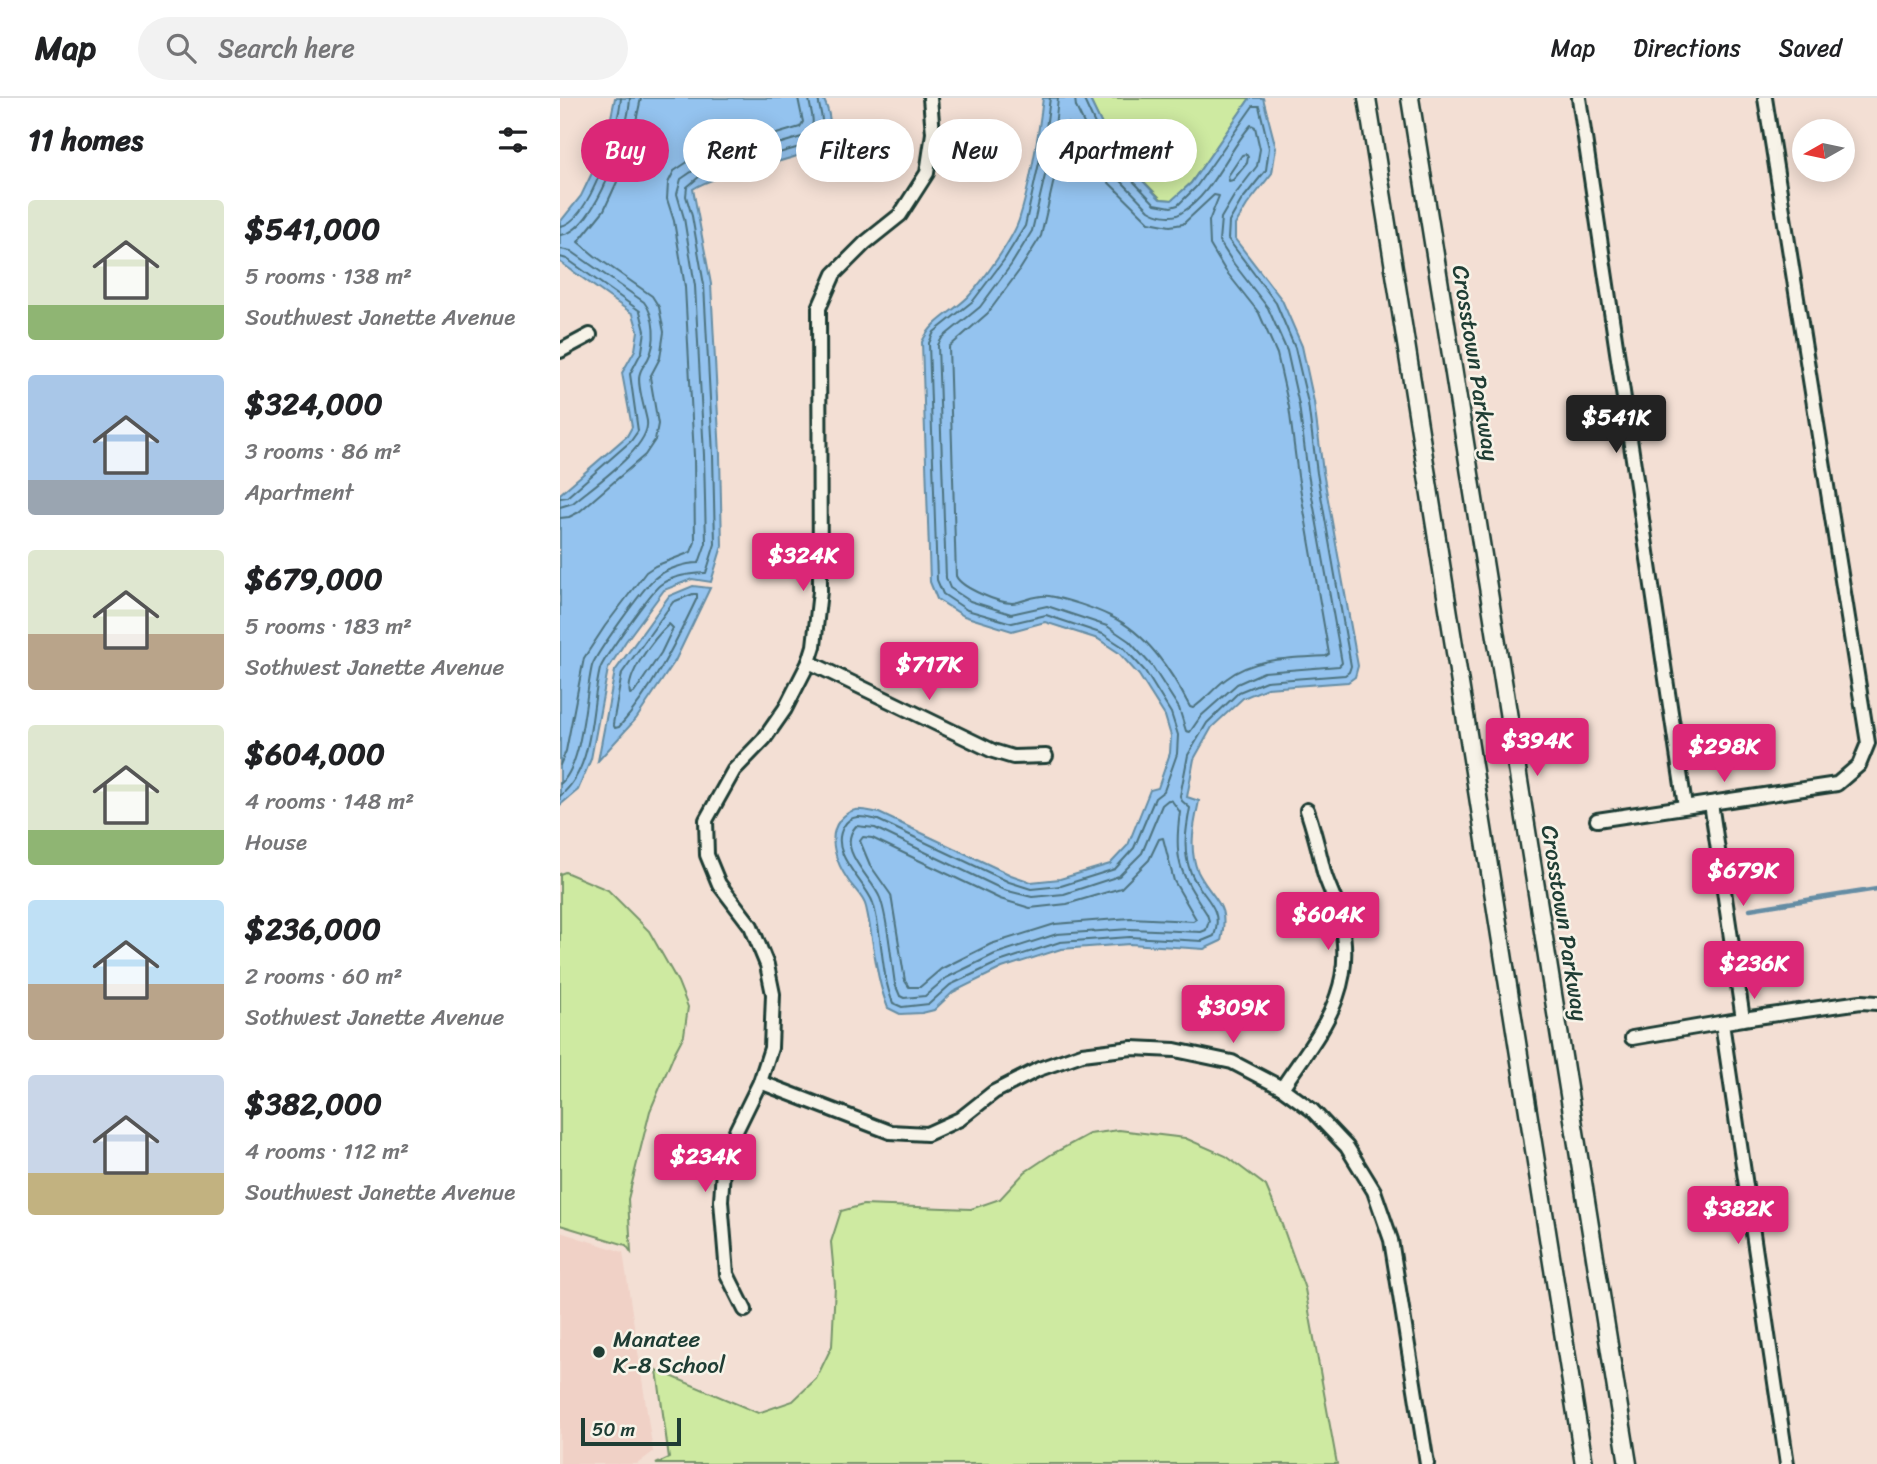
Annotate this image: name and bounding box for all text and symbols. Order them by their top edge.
search box [138,17,628,80]
text: Map [35,19,96,77]
text: Search here [218,25,355,71]
text: Map [1551,27,1595,69]
text: Directions [1633,27,1741,69]
text: Saved [1779,27,1842,69]
icon: search [162,29,200,67]
text: 11 homes [28,113,143,167]
chip: Buy [581,119,669,182]
chip: Rent [683,119,782,182]
chip: Filters [796,119,914,182]
chip: New [928,119,1022,182]
chip: Apartment [1036,119,1197,182]
north arrow [1792,119,1855,182]
map controls [1792,119,1855,182]
icon: filters [494,121,532,159]
text: $541,000 [245,202,380,256]
icon: home [84,228,168,312]
text: 5 rooms · 138 m² [245,256,412,297]
street label: Crosstown Parkway [1440,262,1511,464]
text: Southwest Janette Avenue [245,297,515,338]
text: $324,000 [245,377,383,431]
pin: $541K [1567,396,1665,455]
text: $541K [1582,397,1650,438]
icon: home [84,403,168,487]
text: 3 rooms · 86 m² [245,431,401,472]
text: Apartment [245,472,354,513]
pin: $324K [754,533,852,593]
text: $324K [768,535,838,576]
text: $679,000 [245,552,383,606]
icon: home [84,578,168,662]
text: 5 rooms · 183 m² [245,606,412,647]
pin: $717K [880,642,978,702]
text: $717K [896,644,962,685]
text: Sothwest Janette Avenue [245,647,504,688]
pin: $394K [1488,718,1586,778]
text: $394K [1502,720,1572,761]
pin: $298K [1675,724,1773,784]
text: $298K [1689,726,1759,767]
text: $604,000 [245,727,385,781]
icon: home [84,753,168,837]
text: 4 rooms · 148 m² [245,781,414,822]
text: House [245,822,307,863]
street label: Crosstown Parkway [1529,822,1600,1024]
pin: $679K [1694,848,1792,908]
text: $679K [1708,850,1778,891]
pin: $604K [1279,892,1377,952]
text: $604K [1292,894,1364,935]
text: $236,000 [245,902,381,956]
icon: home [84,928,168,1012]
pin: $236K [1705,942,1803,1001]
text: $236K [1720,943,1788,984]
text: 2 rooms · 60 m² [245,956,403,997]
pin: $309K [1184,986,1282,1045]
text: $309K [1198,987,1268,1028]
text: Sothwest Janette Avenue [245,997,504,1038]
text: $382,000 [245,1077,382,1131]
icon: home [84,1103,168,1187]
text: 4 rooms · 112 m² [245,1131,409,1172]
pin: $234K [656,1134,754,1194]
text: $234K [670,1136,740,1177]
text: Southwest Janette Avenue [245,1172,515,1213]
pin: $382K [1689,1186,1787,1246]
text: $382K [1703,1188,1773,1229]
place label: Manatee K-8 School [613,1319,726,1386]
marker: Manatee K-8 School [591,1344,607,1360]
text: 50 m [592,1413,635,1446]
scale bar [581,1415,681,1447]

